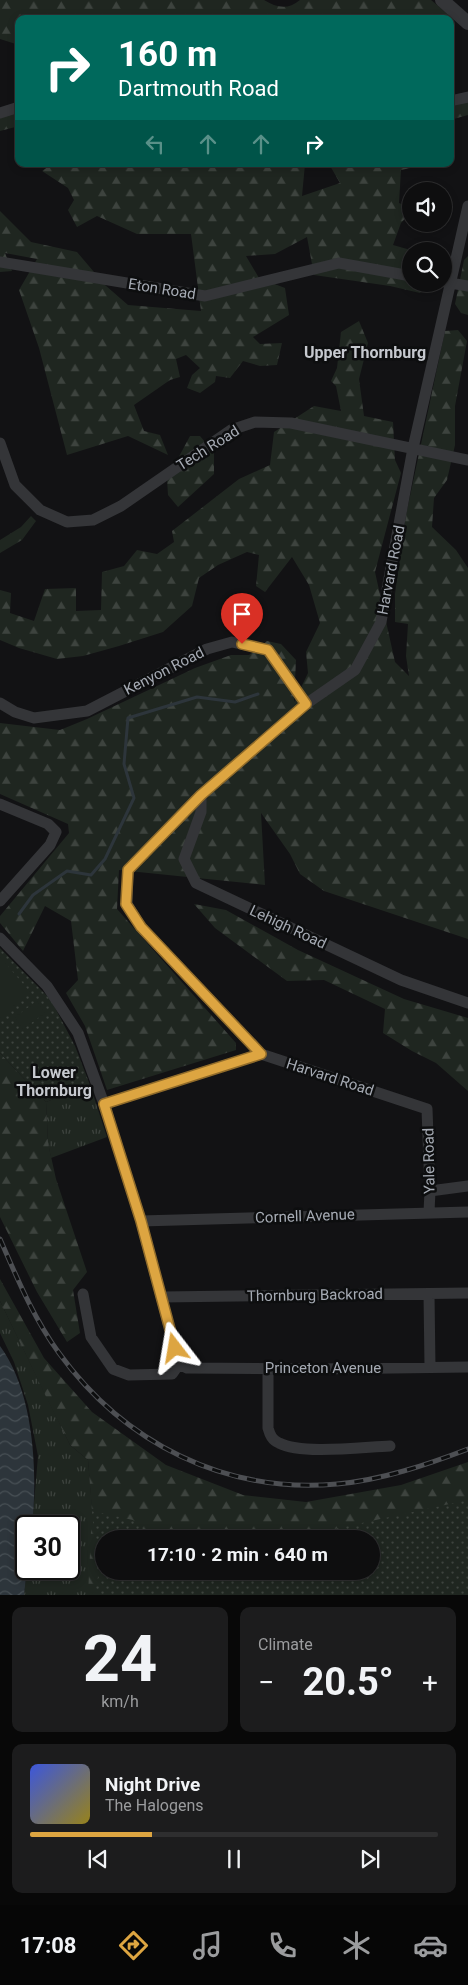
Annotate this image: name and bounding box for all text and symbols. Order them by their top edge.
text: 160 m [118,34,217,75]
icon: right [35,35,100,100]
text: Dartmouth Road [118,76,279,101]
icon: left [141,130,169,158]
icon: ahead [194,130,222,158]
icon: ahead [247,130,275,158]
icon: right [300,130,328,158]
map controls [402,182,452,292]
button: sound [402,182,452,232]
button: search [402,242,452,292]
street label: Eton Road [127,275,197,303]
district label: Upper Thornburg [304,343,426,362]
street label: Tech Road [173,422,243,474]
street label: Harvard Road [373,524,409,616]
pin [221,593,263,644]
icon: arrive [228,600,256,628]
street label: Kenyon Road [121,643,207,699]
street label: Lehigh Road [247,901,329,953]
street label: Harvard Road [284,1054,376,1100]
district label: Lower Thornburg [16,1063,92,1100]
street label: Yale Road [419,1128,439,1194]
street label: Cornell Avenue [255,1205,355,1227]
street label: Thornburg Backroad [247,1285,383,1305]
position arrow [148,1321,200,1373]
street label: Princeton Avenue [265,1359,381,1377]
speed limit sign: 30 [15,1515,80,1580]
text: 17:10 · 2 min · 640 m [147,1543,328,1566]
text: 24 [83,1621,157,1697]
text: Climate [258,1635,313,1654]
text: 20.5° [302,1660,394,1704]
text: − [258,1666,274,1699]
text: + [422,1666,438,1699]
text: km/h [101,1692,139,1711]
text: Night Drive [105,1773,200,1796]
text: The Halogens [105,1796,204,1815]
icon: previous [84,1845,112,1873]
icon: pause [220,1845,248,1873]
icon: next [356,1845,384,1873]
icon: directions [116,1928,151,1963]
icon: music [190,1928,225,1963]
icon: phone [265,1928,300,1963]
icon: climate [339,1928,374,1963]
icon: car [413,1928,448,1963]
text: 17:08 [20,1933,76,1958]

